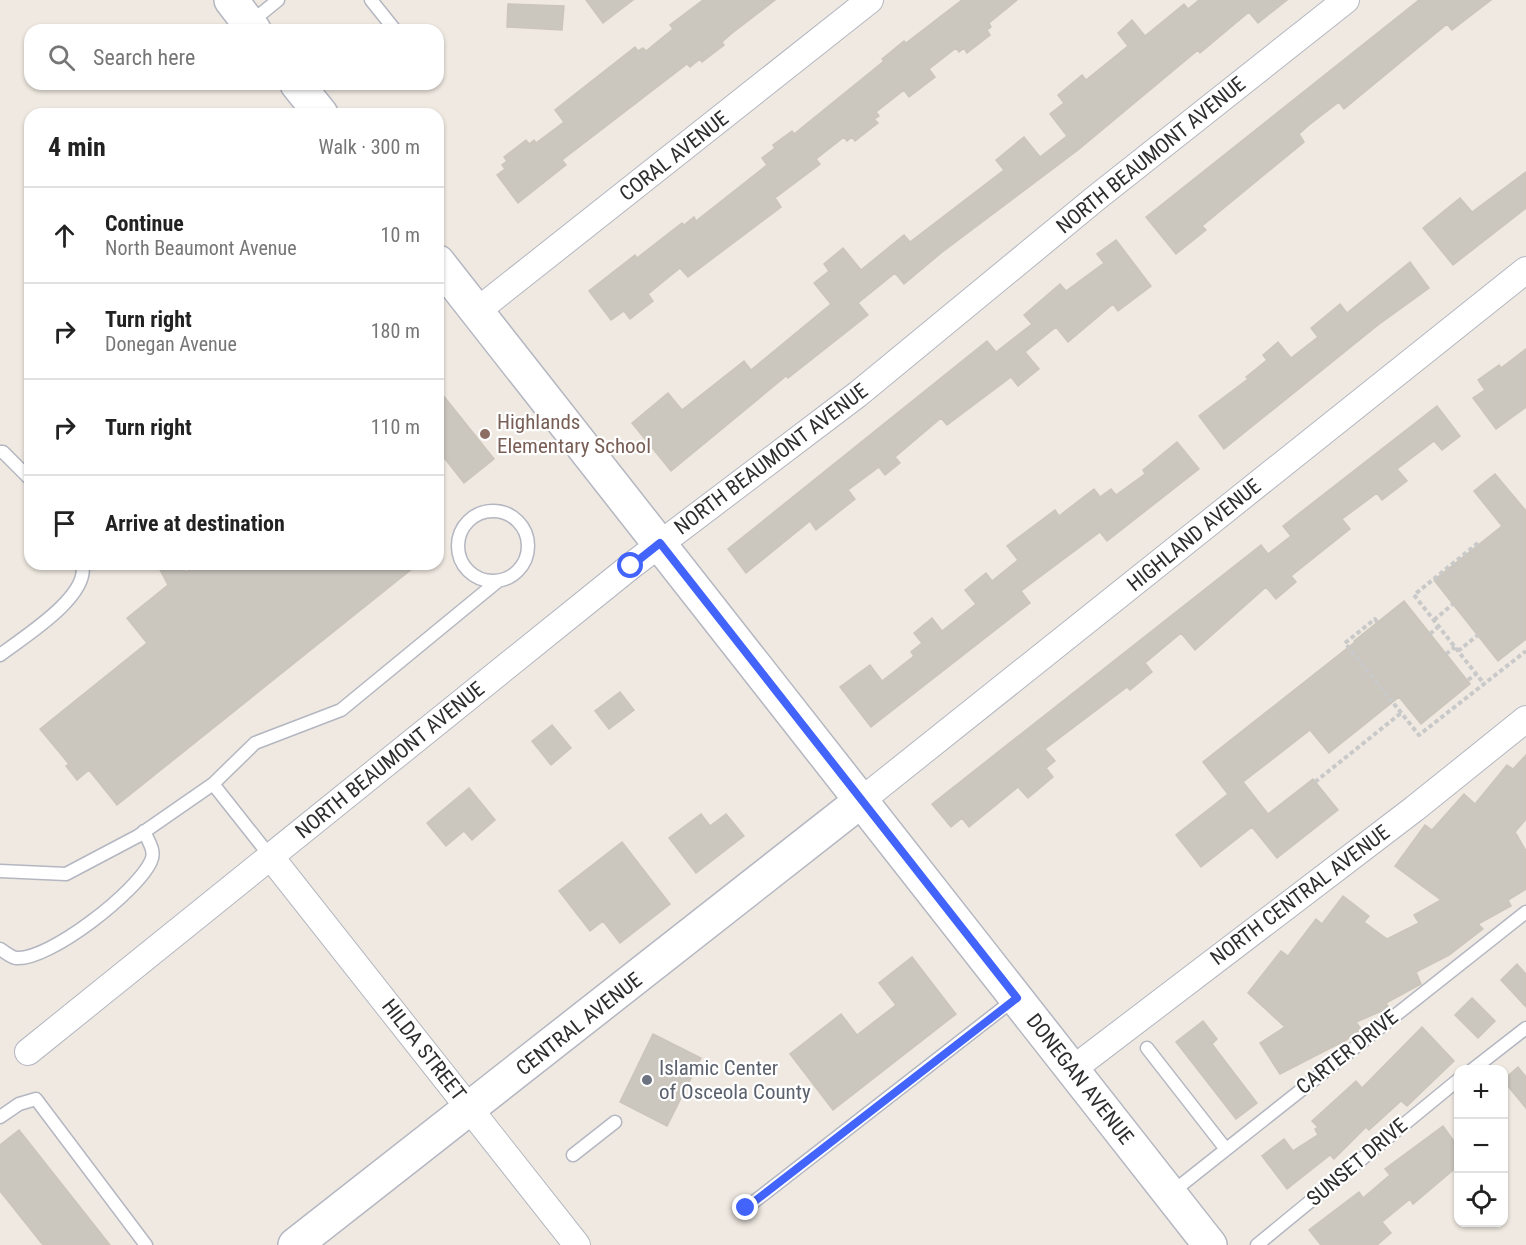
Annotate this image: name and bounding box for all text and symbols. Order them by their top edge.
search box [24,24,444,90]
icon: search [45,41,78,74]
text: Search here [93,45,195,70]
street label: NORTH BEAUMONT AVENUE [1052,72,1250,238]
street label: CORAL AVENUE [615,106,733,206]
text: 4 min [48,132,106,162]
text: Walk · 300 m [319,135,420,159]
text: Continue [105,211,184,236]
icon: ahead [48,219,81,252]
text: 10 m [381,223,420,247]
text: North Beaumont Avenue [105,236,297,260]
text: Turn right [105,307,192,332]
icon: right [48,315,81,348]
text: 180 m [371,319,420,343]
text: Donegan Avenue [105,332,237,356]
street label: NORTH BEAUMONT AVENUE [670,379,872,539]
place label: Highlands Elementary School [497,410,651,458]
icon: right [48,411,81,444]
text: Turn right [105,415,192,440]
text: 110 m [371,415,420,439]
marker: Highlands Elementary School [478,427,492,441]
street label: HIGHLAND AVENUE [1123,474,1265,596]
icon: arrive [48,507,81,540]
text: Arrive at destination [105,511,285,536]
route start [617,552,643,578]
street label: NORTH BEAUMONT AVENUE [291,677,489,843]
street label: NORTH CENTRAL AVENUE [1206,820,1394,970]
street label: CENTRAL AVENUE [511,968,647,1080]
street label: HILDA STREET [377,995,471,1105]
street label: CARTER DRIVE [1291,1005,1403,1099]
street label: DONEGAN AVENUE [1022,1009,1138,1149]
place label: Islamic Center of Osceola County [659,1056,811,1104]
map controls [1454,1065,1508,1227]
button: + [1454,1065,1508,1119]
marker: Islamic Center of Osceola County [640,1073,654,1087]
street label: SUNSET DRIVE [1302,1113,1412,1211]
button: − [1454,1119,1508,1173]
button: locate [1454,1173,1508,1227]
route end [732,1194,758,1220]

